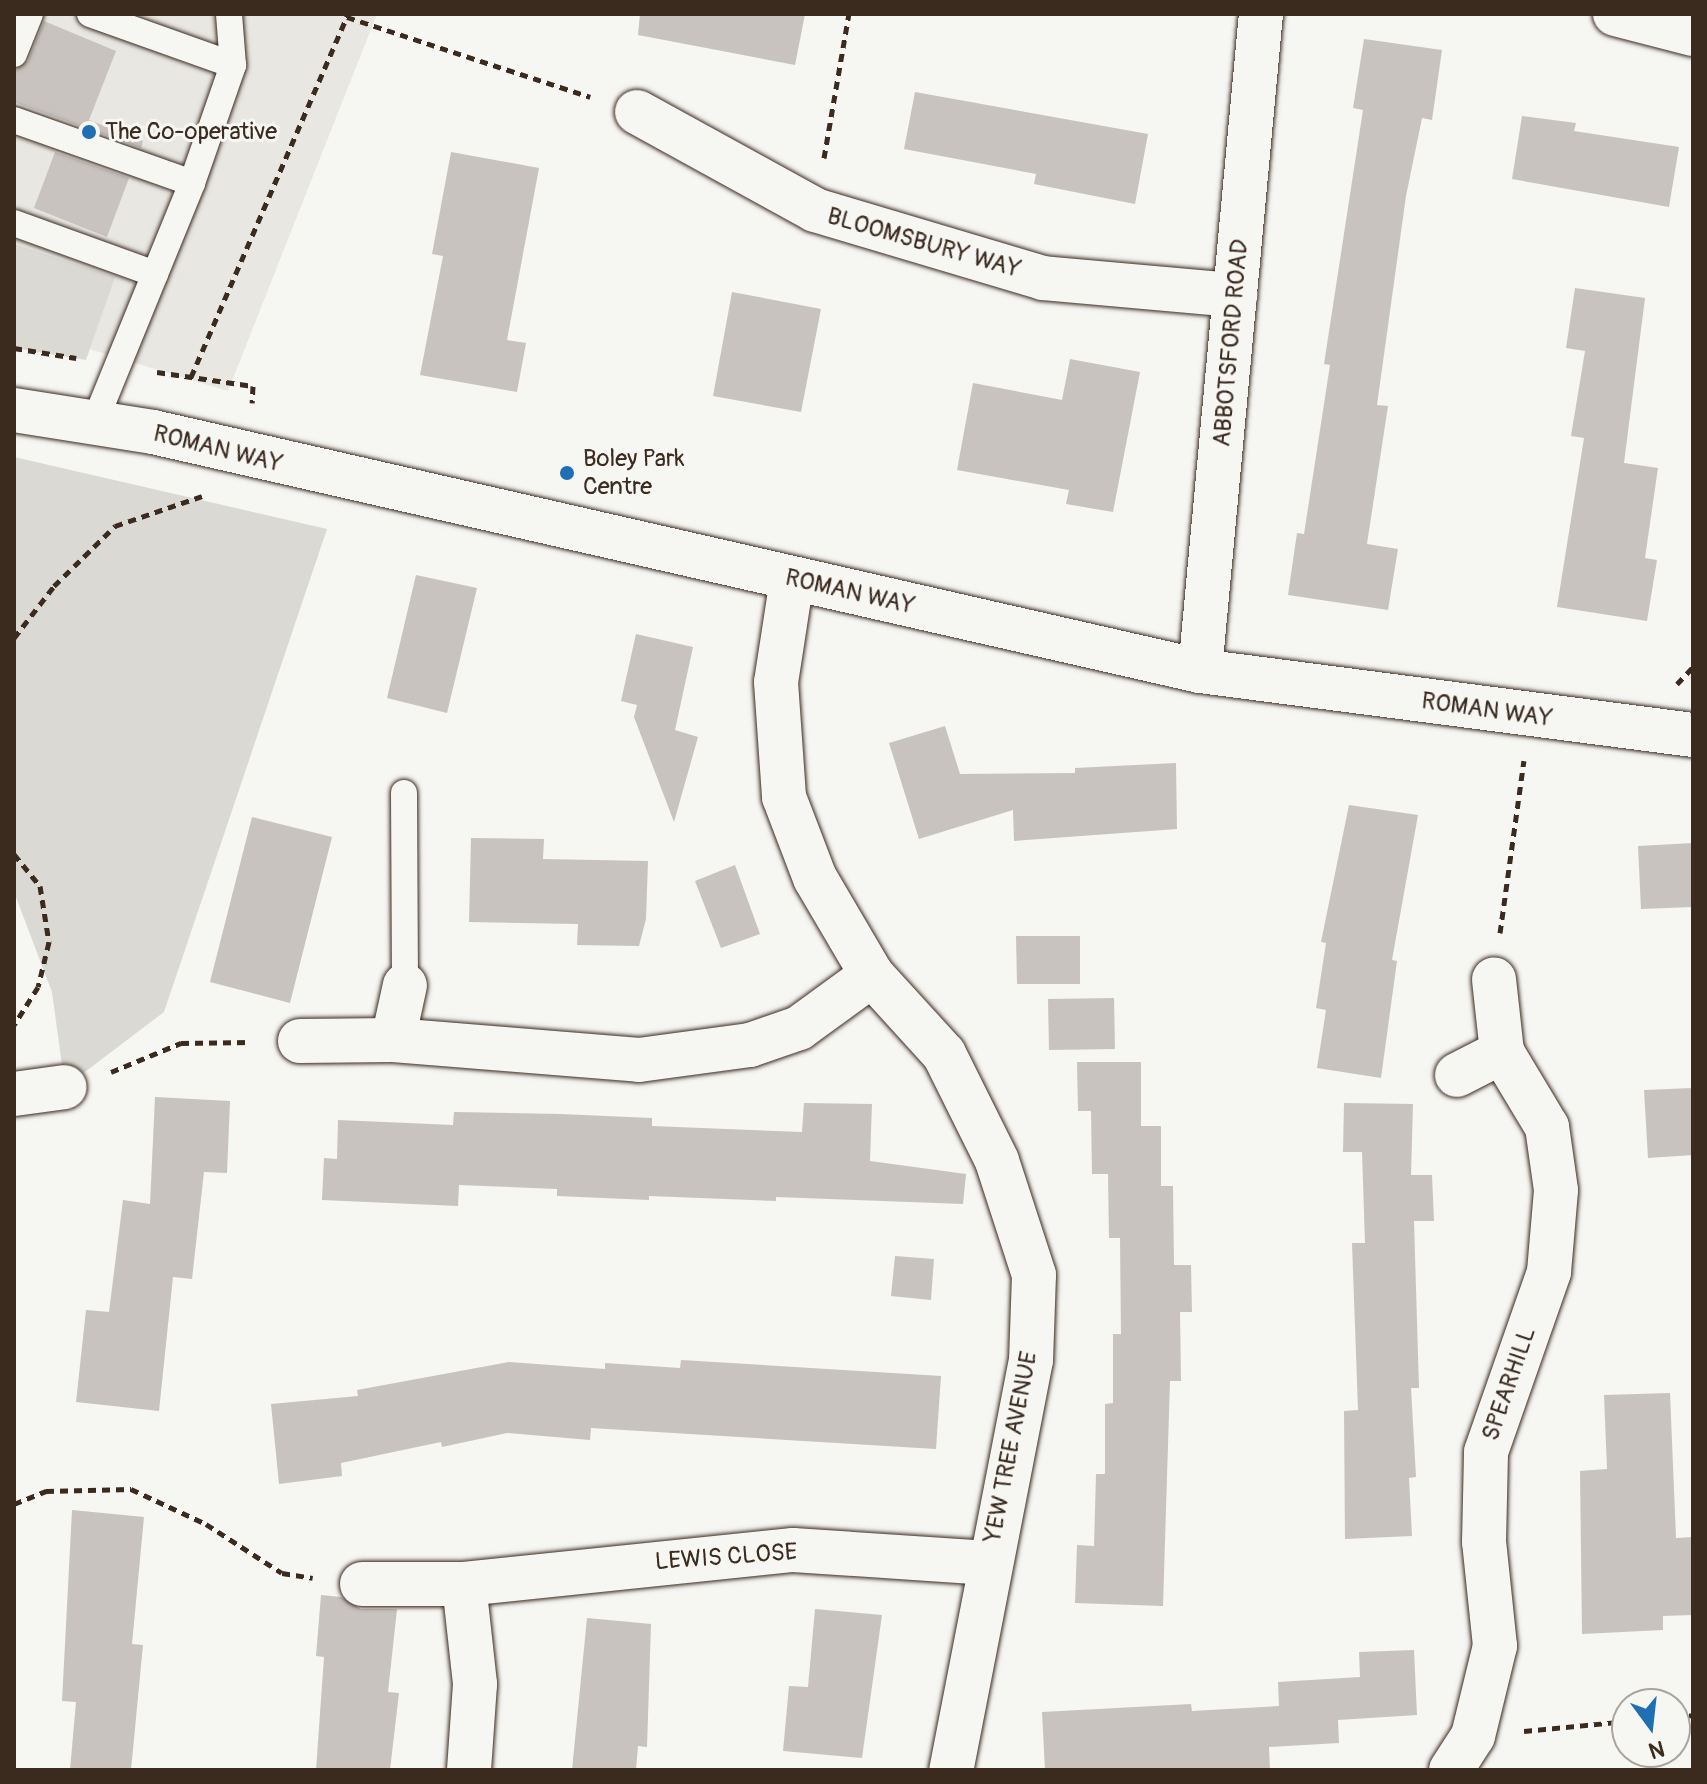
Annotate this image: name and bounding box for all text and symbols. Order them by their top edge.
place label: The Co-operative [105,118,277,146]
marker: The Co-operative [80,123,98,141]
street label: BLOOMSBURY WAY [824,202,1024,284]
street label: ABBOTSFORD ROAD [1208,238,1254,448]
street label: ROMAN WAY [150,419,286,479]
place label: Boley Park Centre [583,445,684,501]
marker: Boley Park Centre [558,464,576,482]
street label: ROMAN WAY [782,563,918,621]
street label: ROMAN WAY [1420,687,1554,733]
street label: SPEARHILL [1476,1323,1542,1445]
street label: YEW TREE AVENUE [978,1349,1044,1545]
street label: LEWIS CLOSE [654,1538,798,1576]
north arrow [1611,1688,1691,1768]
text: N [1646,1734,1668,1765]

